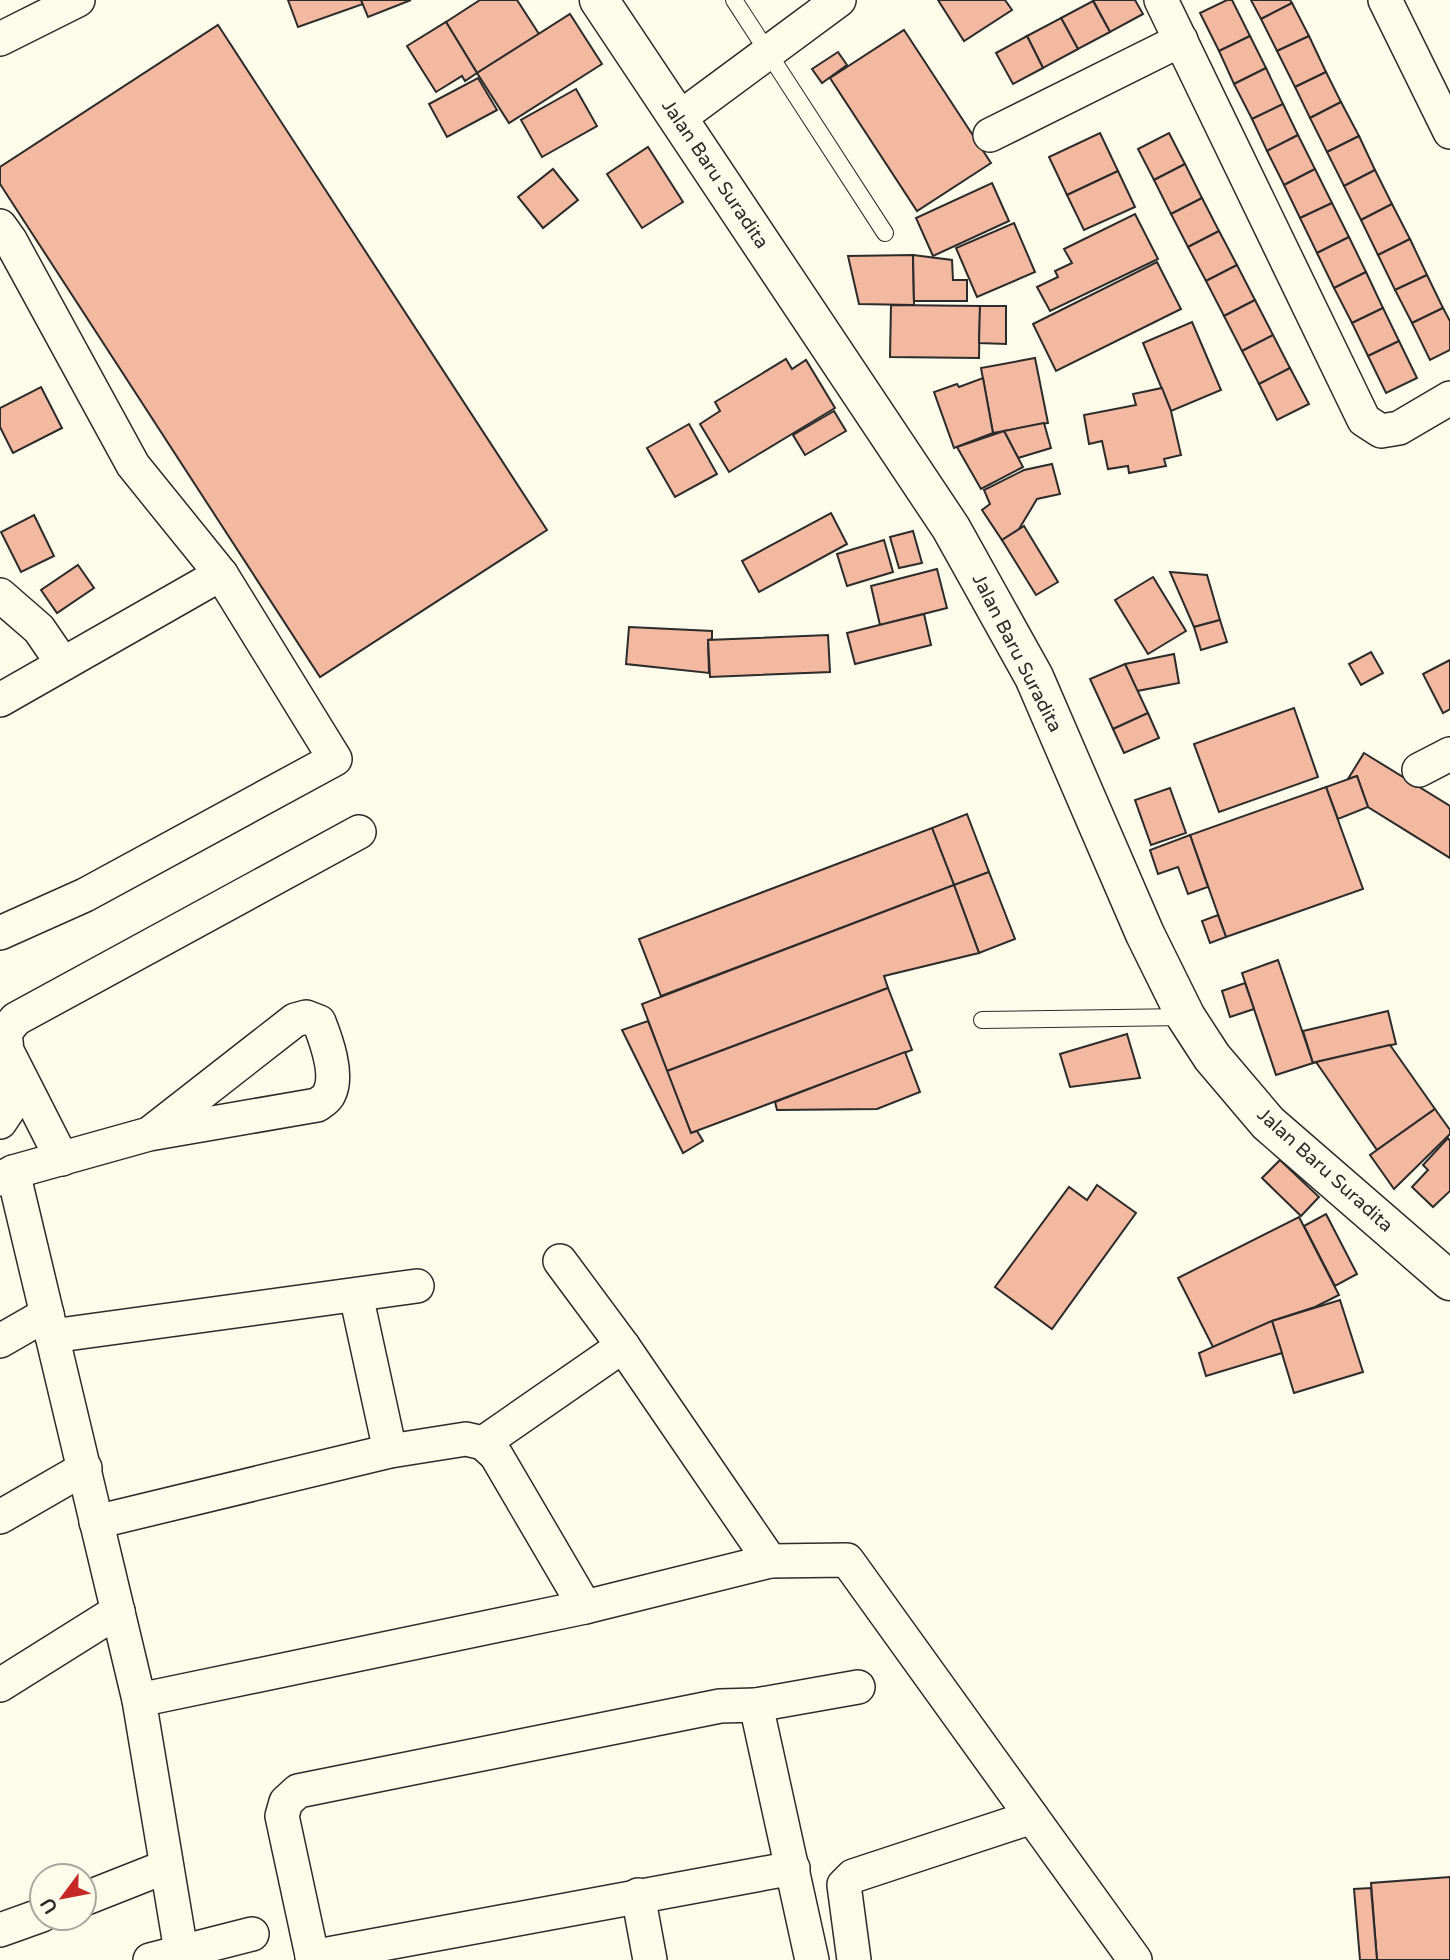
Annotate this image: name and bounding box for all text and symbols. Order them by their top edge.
street label: Jalan Baru Suradita [657,95,773,253]
street label: Jalan Baru Suradita [968,570,1066,736]
street label: Jalan Baru Suradita [1253,1103,1397,1237]
north arrow [28,1862,98,1932]
text: U [36,1894,63,1917]

